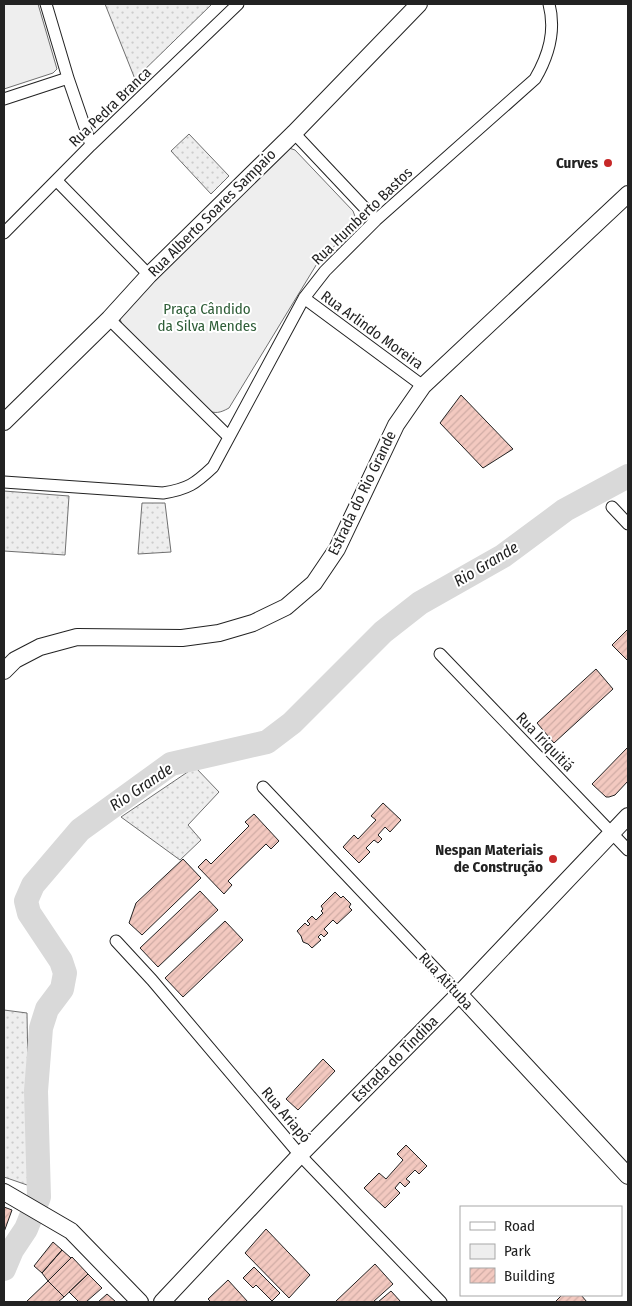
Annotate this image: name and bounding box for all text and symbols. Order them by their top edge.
street label: Rua Pedra Branca [65,63,155,151]
street label: Rua Alberto Soares Sampaio [144,145,280,281]
place label: Curves [556,154,598,172]
marker: Curves [602,157,614,169]
street label: Rua Humberto Bastos [308,163,416,269]
street label: Rua Arlindo Moreira [317,287,427,373]
park label: Praça Cândido da Silva Mendes [157,300,257,335]
street label: Estrada do Rio Grande [324,428,400,558]
water label: Rio Grande [450,537,522,591]
street label: Rua Iriquitiá [512,709,578,775]
water label: Rio Grande [106,759,176,815]
place label: Nespan Materiais de Construção [435,841,543,877]
marker: Nespan Materiais de Construção [547,853,559,865]
street label: Rua Atituba [415,949,477,1013]
street label: Estrada do Tindiba [348,1012,442,1106]
street label: Rua Ariapó [258,1084,315,1147]
legend [460,1206,622,1296]
text: Road [504,1217,535,1235]
text: Park [504,1242,531,1260]
text: Building [504,1267,555,1285]

